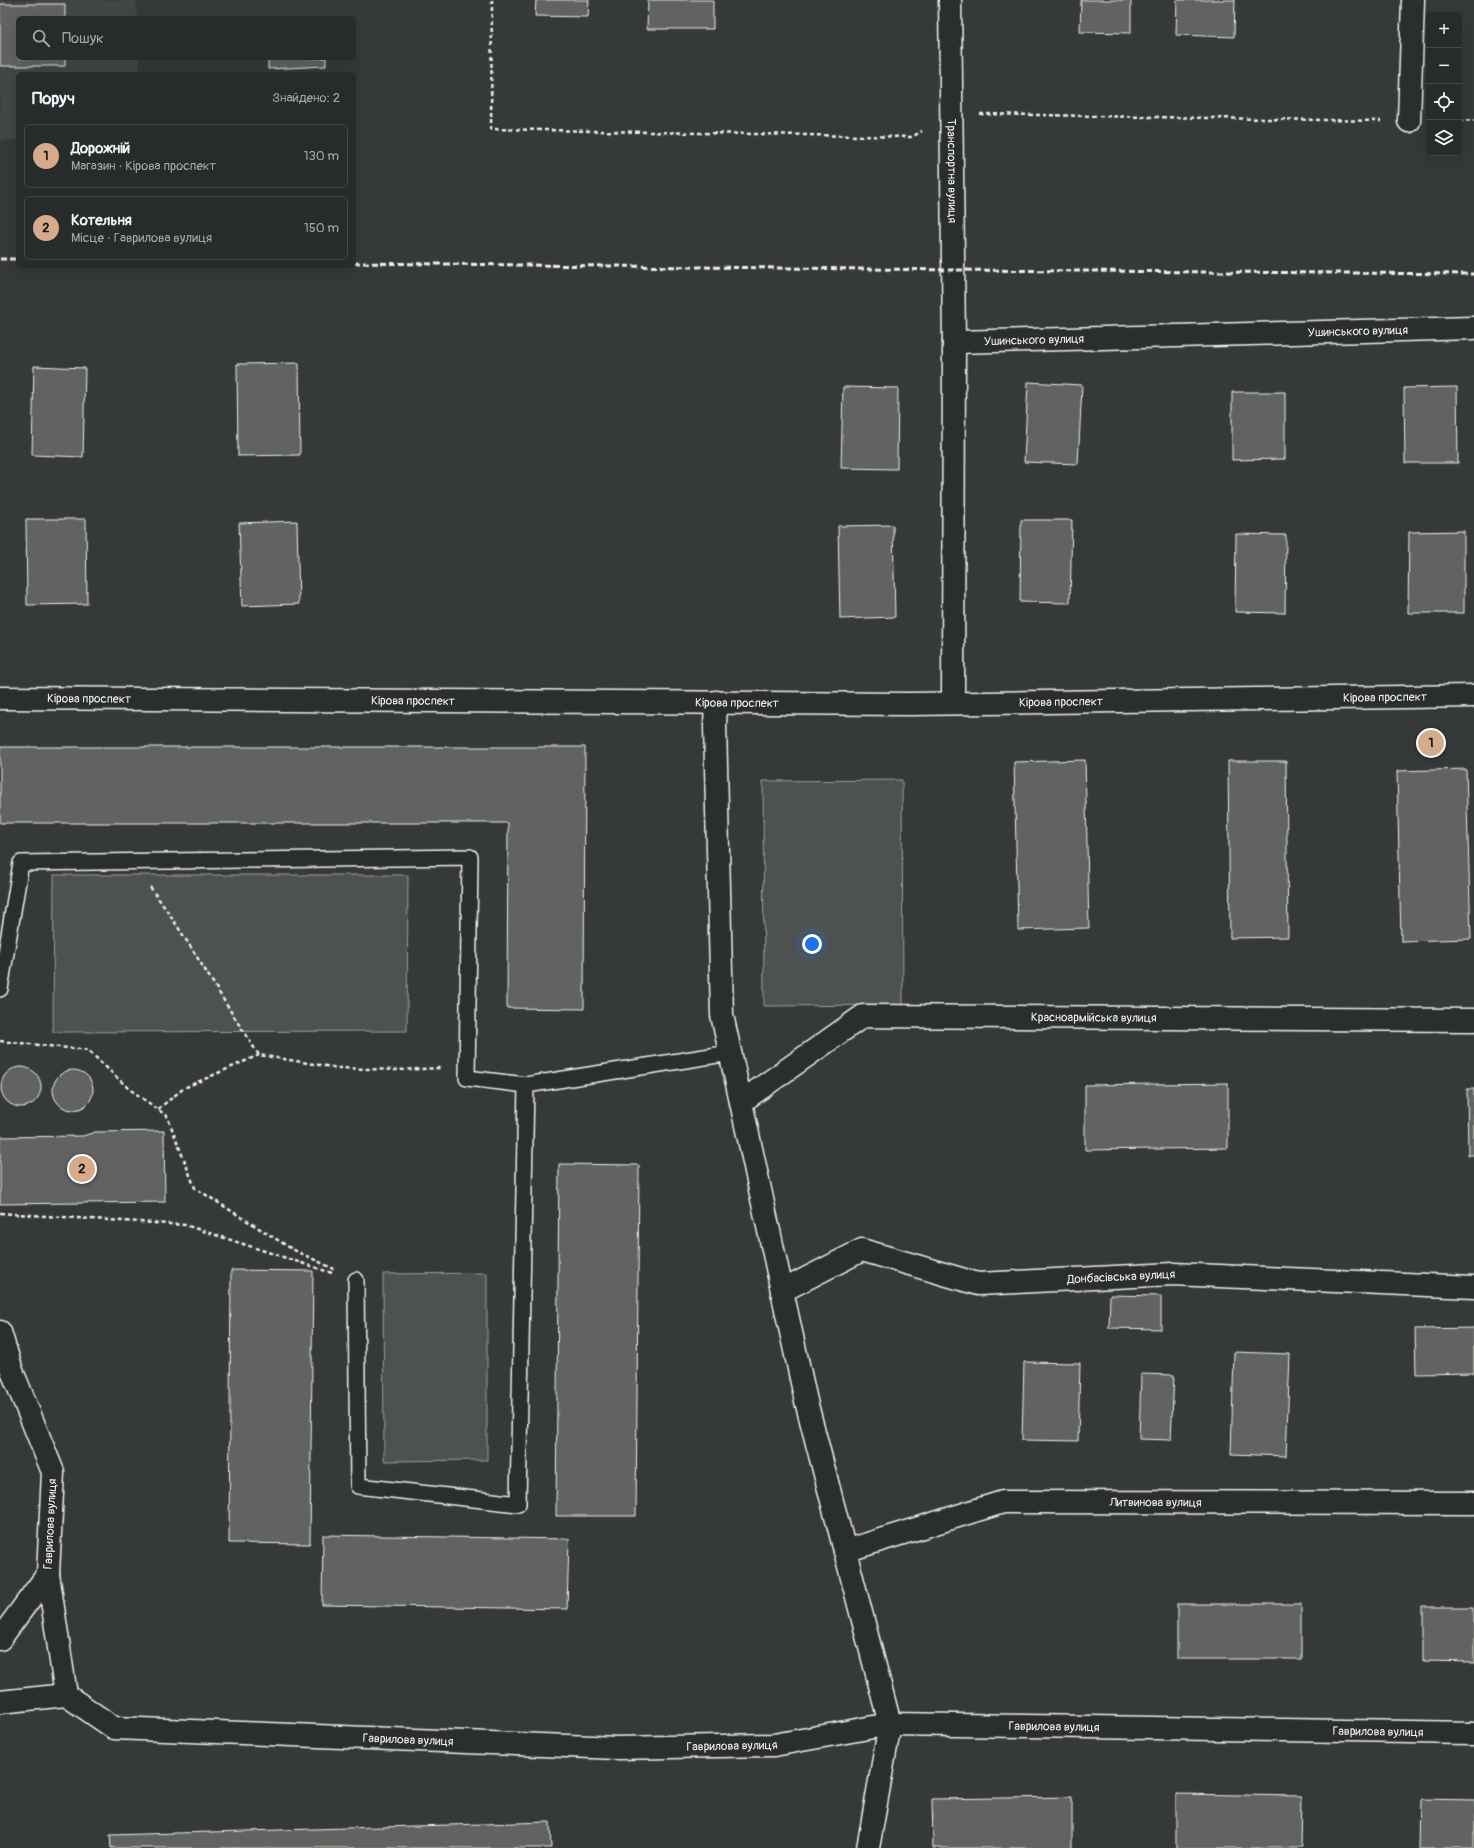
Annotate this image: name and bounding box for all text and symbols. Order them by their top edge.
map controls [1426,12,1462,156]
button: + [1426,12,1462,48]
search box [16,16,356,60]
icon: search [30,27,52,49]
text: Пошук [62,29,104,48]
button: − [1426,48,1462,84]
button: locate [1426,84,1462,120]
text: Поруч [32,88,75,109]
text: Знайдено: 2 [272,90,340,106]
street label: Транспортна вулиця [943,119,960,224]
button: layers [1426,120,1462,156]
text: Дорожній [71,139,130,158]
text: 1 [43,148,49,164]
text: 130 m [303,148,339,164]
text: Магазин · Кірова проспект [71,158,216,174]
text: Котельня [71,211,132,230]
text: 2 [42,220,50,236]
text: 150 m [304,220,339,236]
text: Місце · Гаврилова вулиця [71,230,212,246]
street label: Ушинського вулиця [1308,323,1409,340]
street label: Ушинського вулиця [984,331,1085,349]
street label: Кірова проспект [1343,690,1427,706]
street label: Кірова проспект [47,691,131,707]
street label: Кірова проспект [371,693,455,709]
street label: Кірова проспект [1019,694,1103,710]
street label: Кірова проспект [695,696,779,711]
pin: 1 [1418,728,1444,758]
your location [802,934,822,954]
street label: Красноармійська вулиця [1031,1010,1157,1026]
pin: 2 [69,1154,95,1184]
street label: Донбасівська вулиця [1066,1267,1176,1287]
street label: Гаврилова вулиця [41,1478,60,1570]
street label: Литвинова вулиця [1108,1495,1202,1510]
street label: Гаврилова вулиця [1008,1719,1100,1735]
street label: Гаврилова вулиця [1332,1724,1424,1740]
street label: Гаврилова вулиця [362,1731,454,1749]
street label: Гаврилова вулиця [686,1737,779,1755]

